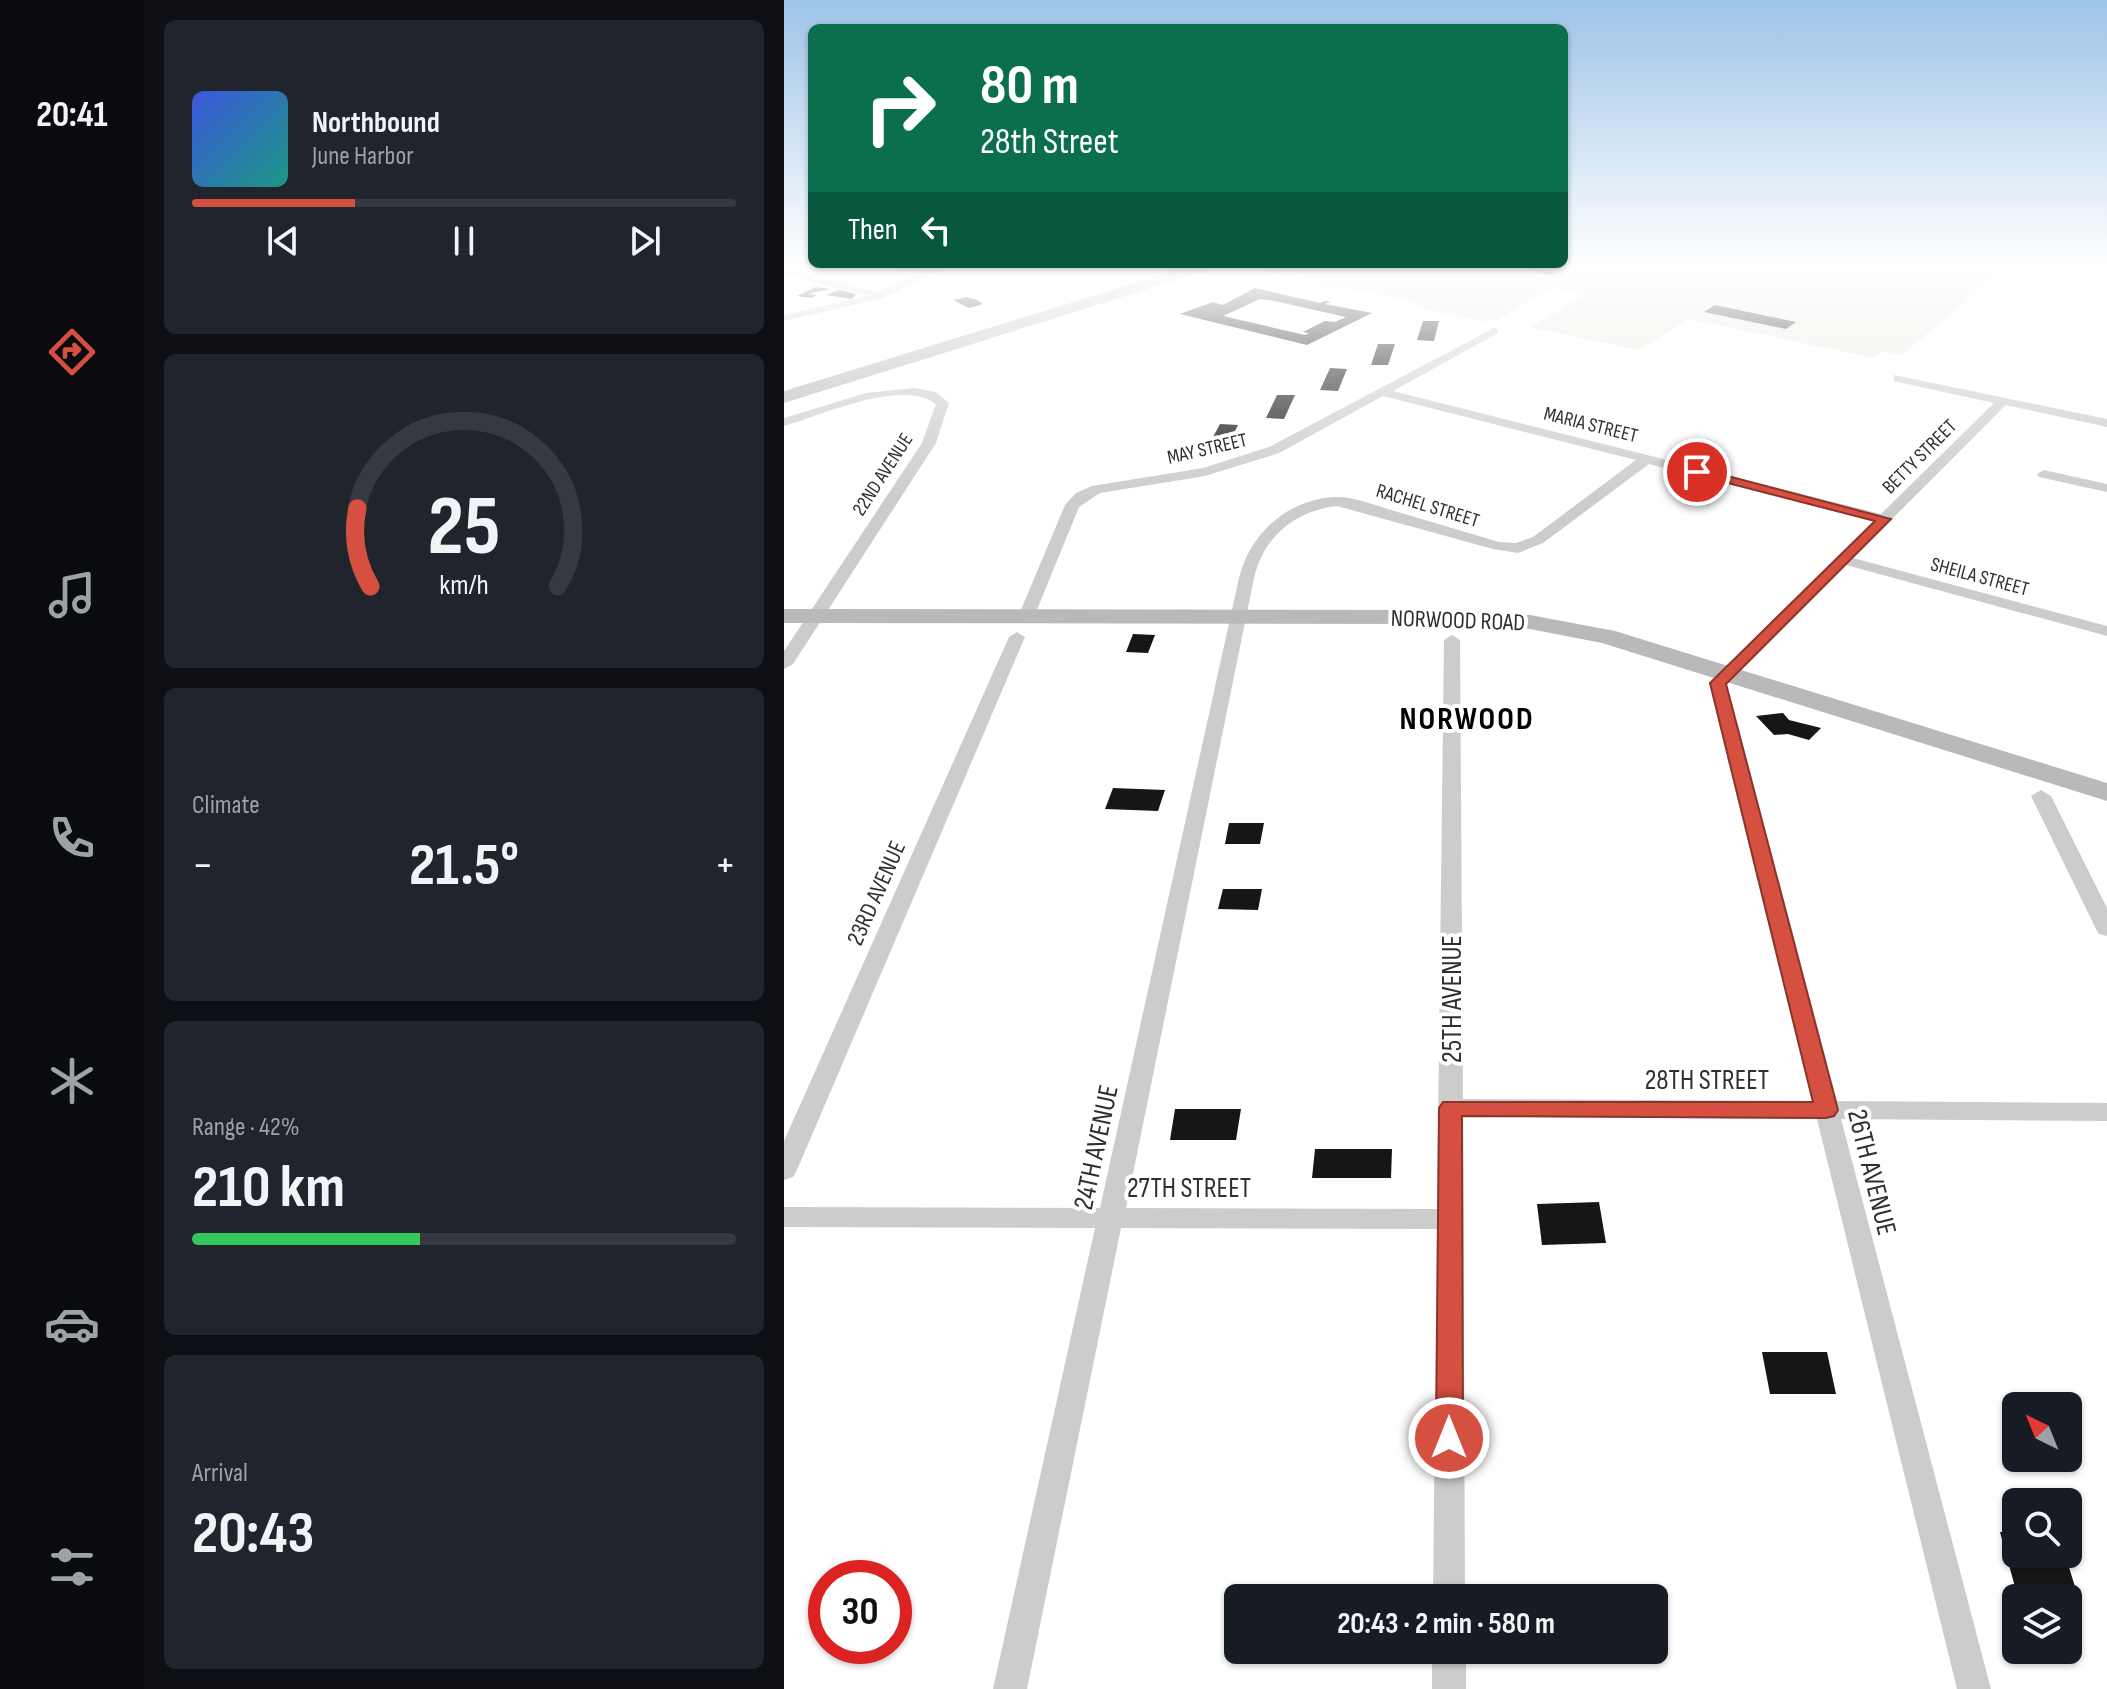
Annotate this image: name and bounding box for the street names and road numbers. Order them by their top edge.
street label: MARIA STREET [1541,402,1640,448]
street label: BETTY STREET [1878,415,1962,499]
street label: MAY STREET [1165,428,1250,470]
street label: 22ND AVENUE [847,429,918,520]
street label: RACHEL STREET [1373,479,1482,533]
street label: SHEILA STREET [1928,552,2031,602]
street label: NORWOOD ROAD [1390,604,1526,637]
street label: 23RD AVENUE [841,837,912,950]
street label: 25TH AVENUE [1436,935,1469,1063]
street label: 28TH STREET [1645,1064,1769,1097]
street label: 24TH AVENUE [1067,1082,1126,1213]
street label: 26TH AVENUE [1840,1106,1903,1239]
street label: 27TH STREET [1127,1172,1251,1205]

